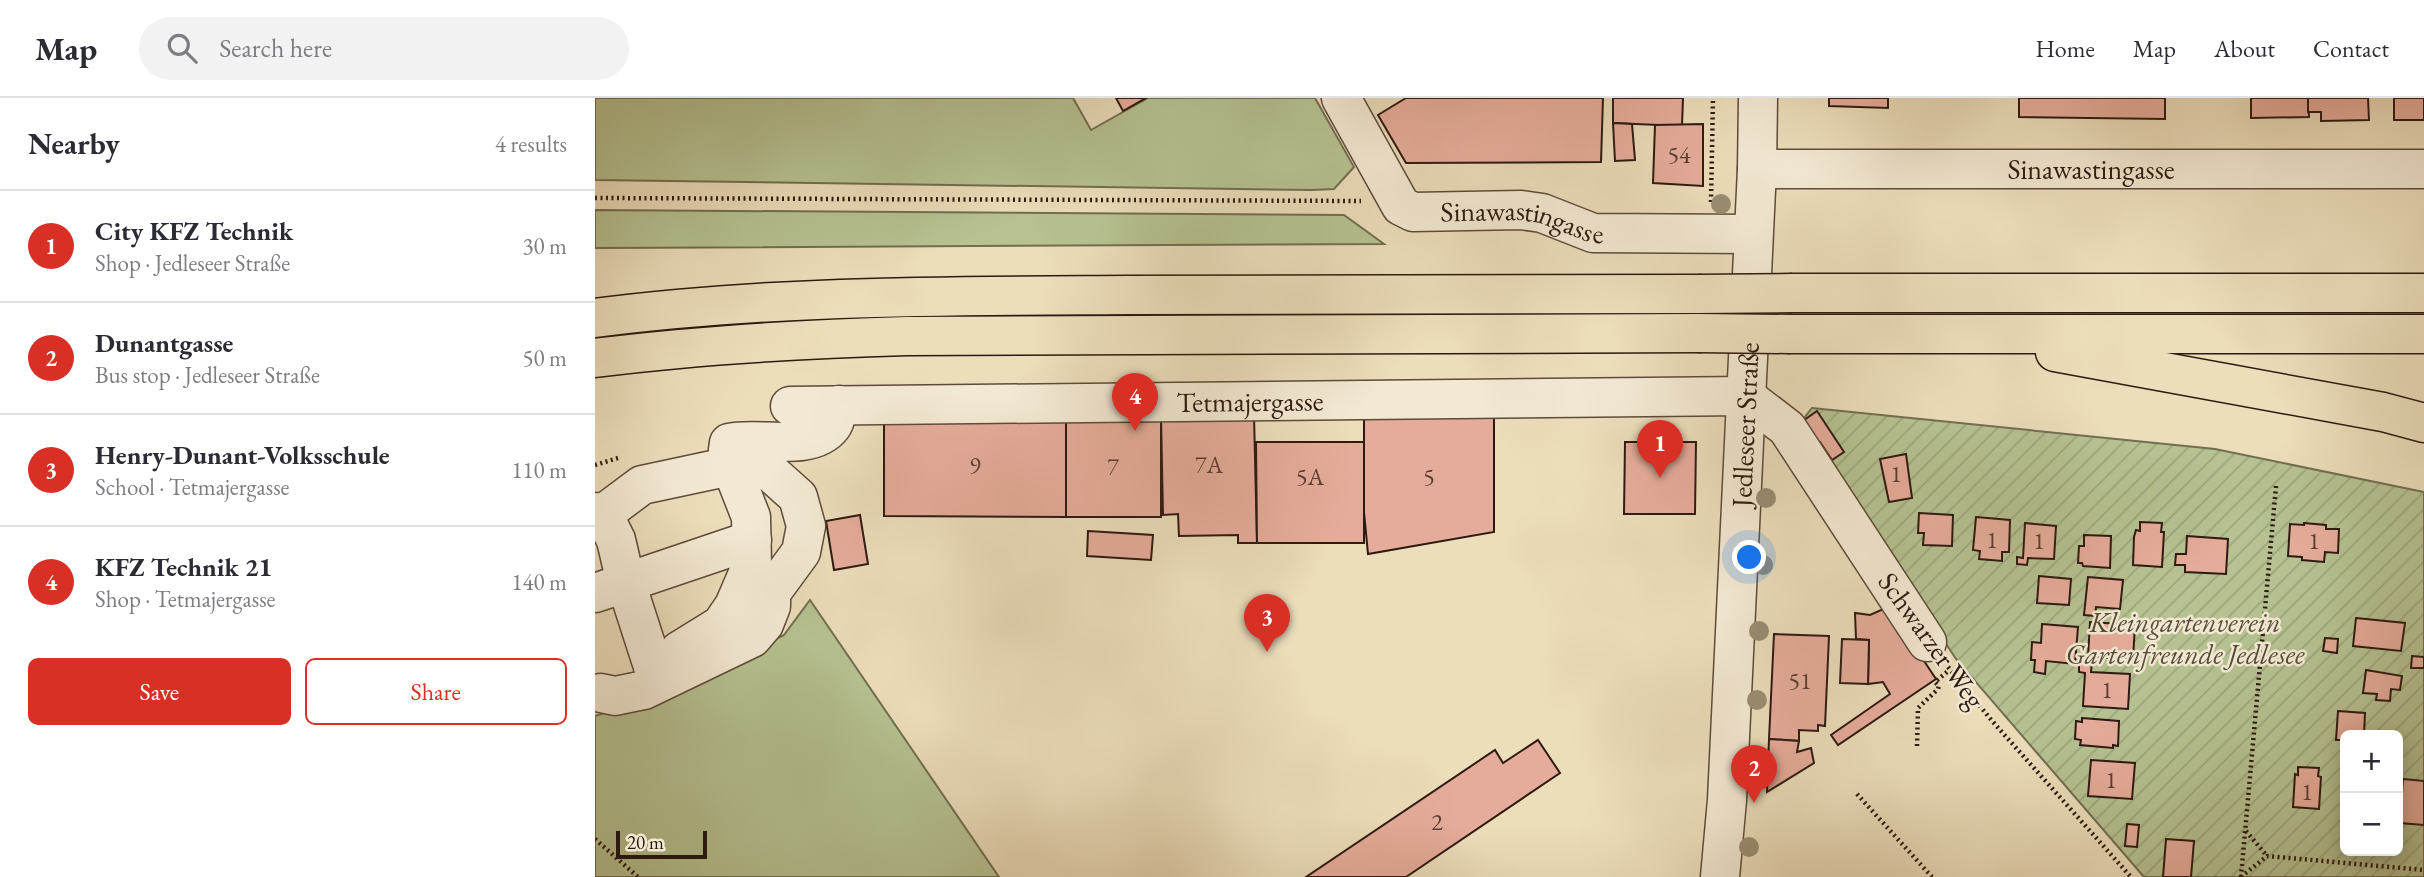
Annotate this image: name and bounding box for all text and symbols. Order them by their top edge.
search box [139,17,629,80]
text: Map [35,27,97,70]
icon: search [163,29,201,67]
text: Search here [219,31,332,65]
text: Home [2035,33,2095,64]
text: Map [2133,33,2176,64]
text: About [2214,33,2275,64]
text: Contact [2313,33,2389,64]
text: Nearby [28,124,120,163]
text: 4 results [495,129,567,159]
house number: 54 [1667,139,1691,170]
street label: Sinawastingasse [2007,151,2175,187]
street label: Sinawastingasse [1440,192,1604,251]
text: City KFZ Technik [95,214,293,248]
text: 1 [45,231,57,261]
text: 30 m [522,231,567,261]
text: Shop · Jedleseer Straße [95,248,290,278]
text: Dunantgasse [95,326,233,360]
street label: Jedleseer Straße [1723,341,1767,510]
text: 2 [45,343,57,373]
text: 50 m [522,343,567,373]
text: Bus stop · Jedleseer Straße [95,360,320,390]
pin: 4 [1112,373,1158,431]
street label: Tetmajergasse [1176,382,1324,420]
pin: 1 [1637,420,1683,478]
text: Henry-Dunant-Volksschule [95,438,389,472]
house number: 7A [1195,449,1223,480]
house number: 9 [969,450,981,481]
house number: 7 [1107,451,1119,482]
text: 3 [45,455,57,485]
text: 110 m [511,455,567,485]
house number: 1 [1890,458,1902,489]
house number: 5A [1296,461,1324,492]
house number: 5 [1423,461,1435,492]
text: School · Tetmajergasse [95,472,290,502]
house number: 1 [1986,524,1998,555]
house number: 1 [2033,525,2045,556]
house number: 1 [2308,525,2320,556]
your location [1732,540,1766,574]
text: KFZ Technik 21 [95,550,272,584]
street label: Schwarzer Weg [1870,565,1994,716]
text: 4 [45,567,57,597]
text: 140 m [511,567,567,597]
text: Shop · Tetmajergasse [95,584,276,614]
pin: 3 [1244,594,1290,652]
park label: Kleingartenverein Gartenfreunde Jedlesee [2065,604,2305,672]
button: Save [28,658,291,725]
button: Share [305,658,567,725]
house number: 51 [1788,665,1812,696]
house number: 1 [2101,674,2113,705]
map controls [2340,730,2403,856]
button: + [2340,730,2403,793]
pin: 2 [1731,745,1777,803]
house number: 1 [2105,764,2117,795]
house number: 1 [2301,776,2313,807]
button: − [2340,793,2403,856]
house number: 2 [1431,806,1443,837]
scale bar [616,828,707,860]
text: 20 m [627,830,664,855]

